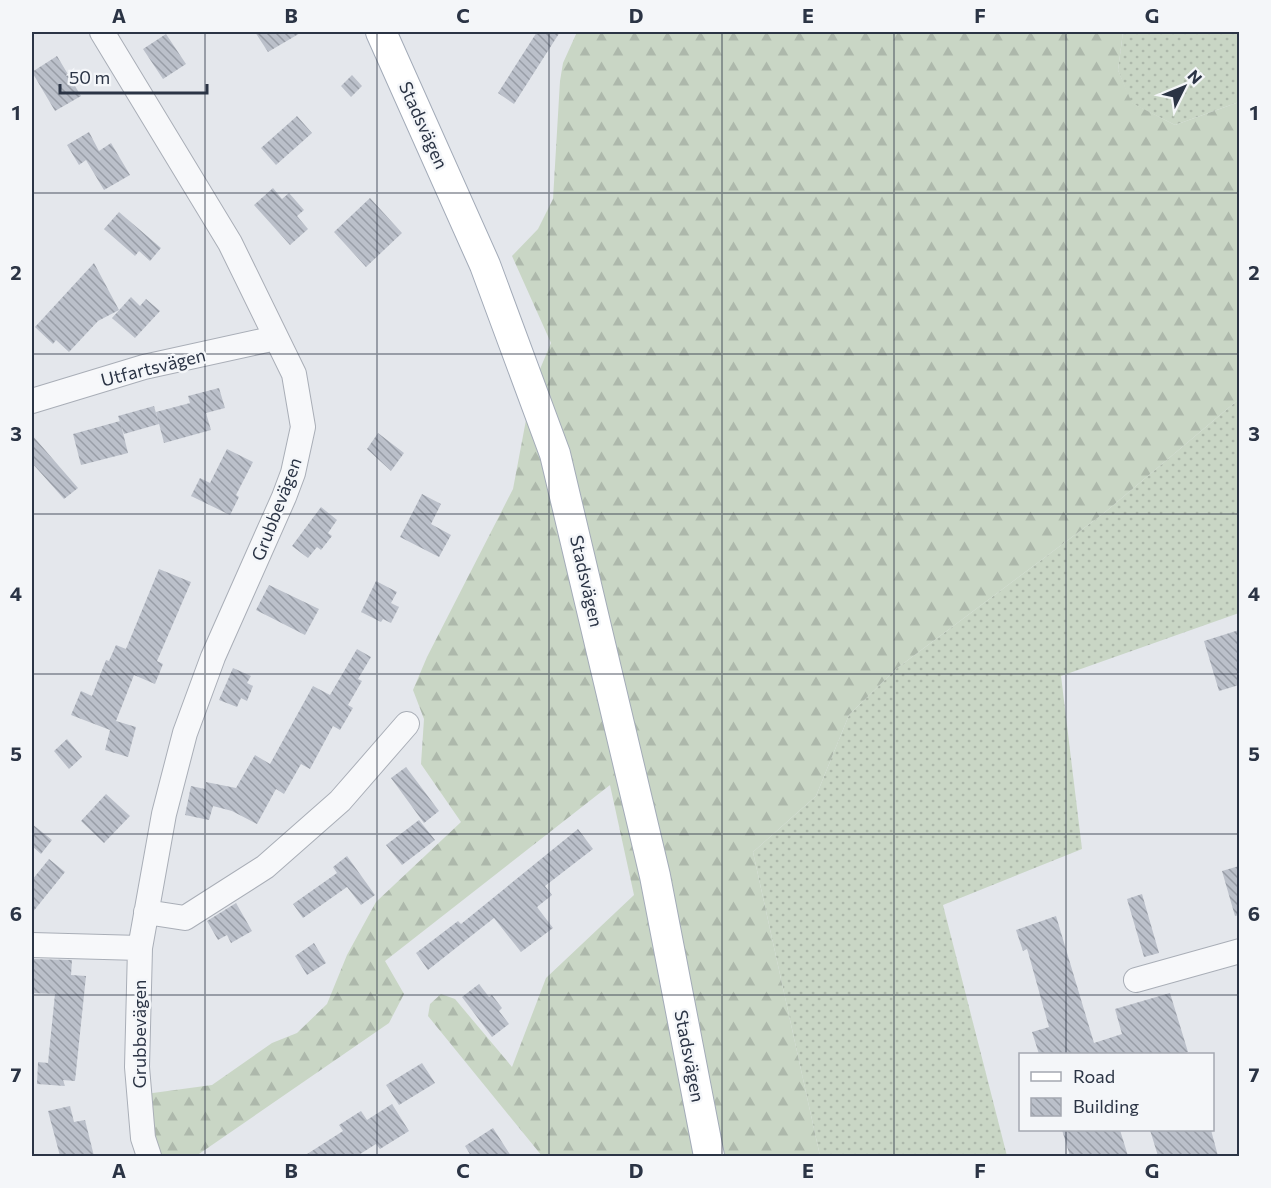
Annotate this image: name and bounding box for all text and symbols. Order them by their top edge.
text: A [112,3,126,27]
text: B [284,3,298,27]
text: C [456,3,470,27]
text: D [629,3,643,27]
text: E [802,3,814,27]
text: F [974,3,986,27]
text: G [1145,3,1159,27]
scale bar [60,57,207,95]
north arrow [1154,57,1214,117]
text: 50 m [69,66,110,88]
text: N [1184,66,1206,87]
street label: Stadsvägen [395,78,453,172]
text: 1 [11,100,21,124]
text: 1 [1249,100,1259,124]
text: 2 [10,260,22,284]
text: 2 [1248,260,1260,284]
street label: Utfartsvägen [98,343,208,391]
text: 3 [10,421,22,445]
text: 3 [1248,421,1260,445]
street label: Grubbevägen [246,454,306,564]
street label: Stadsvägen [566,533,608,629]
text: 4 [10,581,22,605]
text: 4 [1248,581,1260,605]
text: 5 [10,741,22,765]
text: 5 [1248,741,1260,765]
text: 6 [10,901,22,925]
text: 6 [1248,901,1260,925]
street label: Grubbevägen [128,980,150,1088]
street label: Stadsvägen [670,1008,710,1104]
legend [1019,1053,1214,1131]
text: 7 [11,1062,22,1086]
text: 7 [1249,1062,1260,1086]
text: Road [1073,1065,1115,1087]
text: Building [1073,1095,1139,1117]
text: A [112,1158,126,1182]
text: B [284,1158,298,1182]
text: C [456,1158,470,1182]
text: D [629,1158,643,1182]
text: E [802,1158,814,1182]
text: F [974,1158,986,1182]
text: G [1145,1158,1159,1182]

